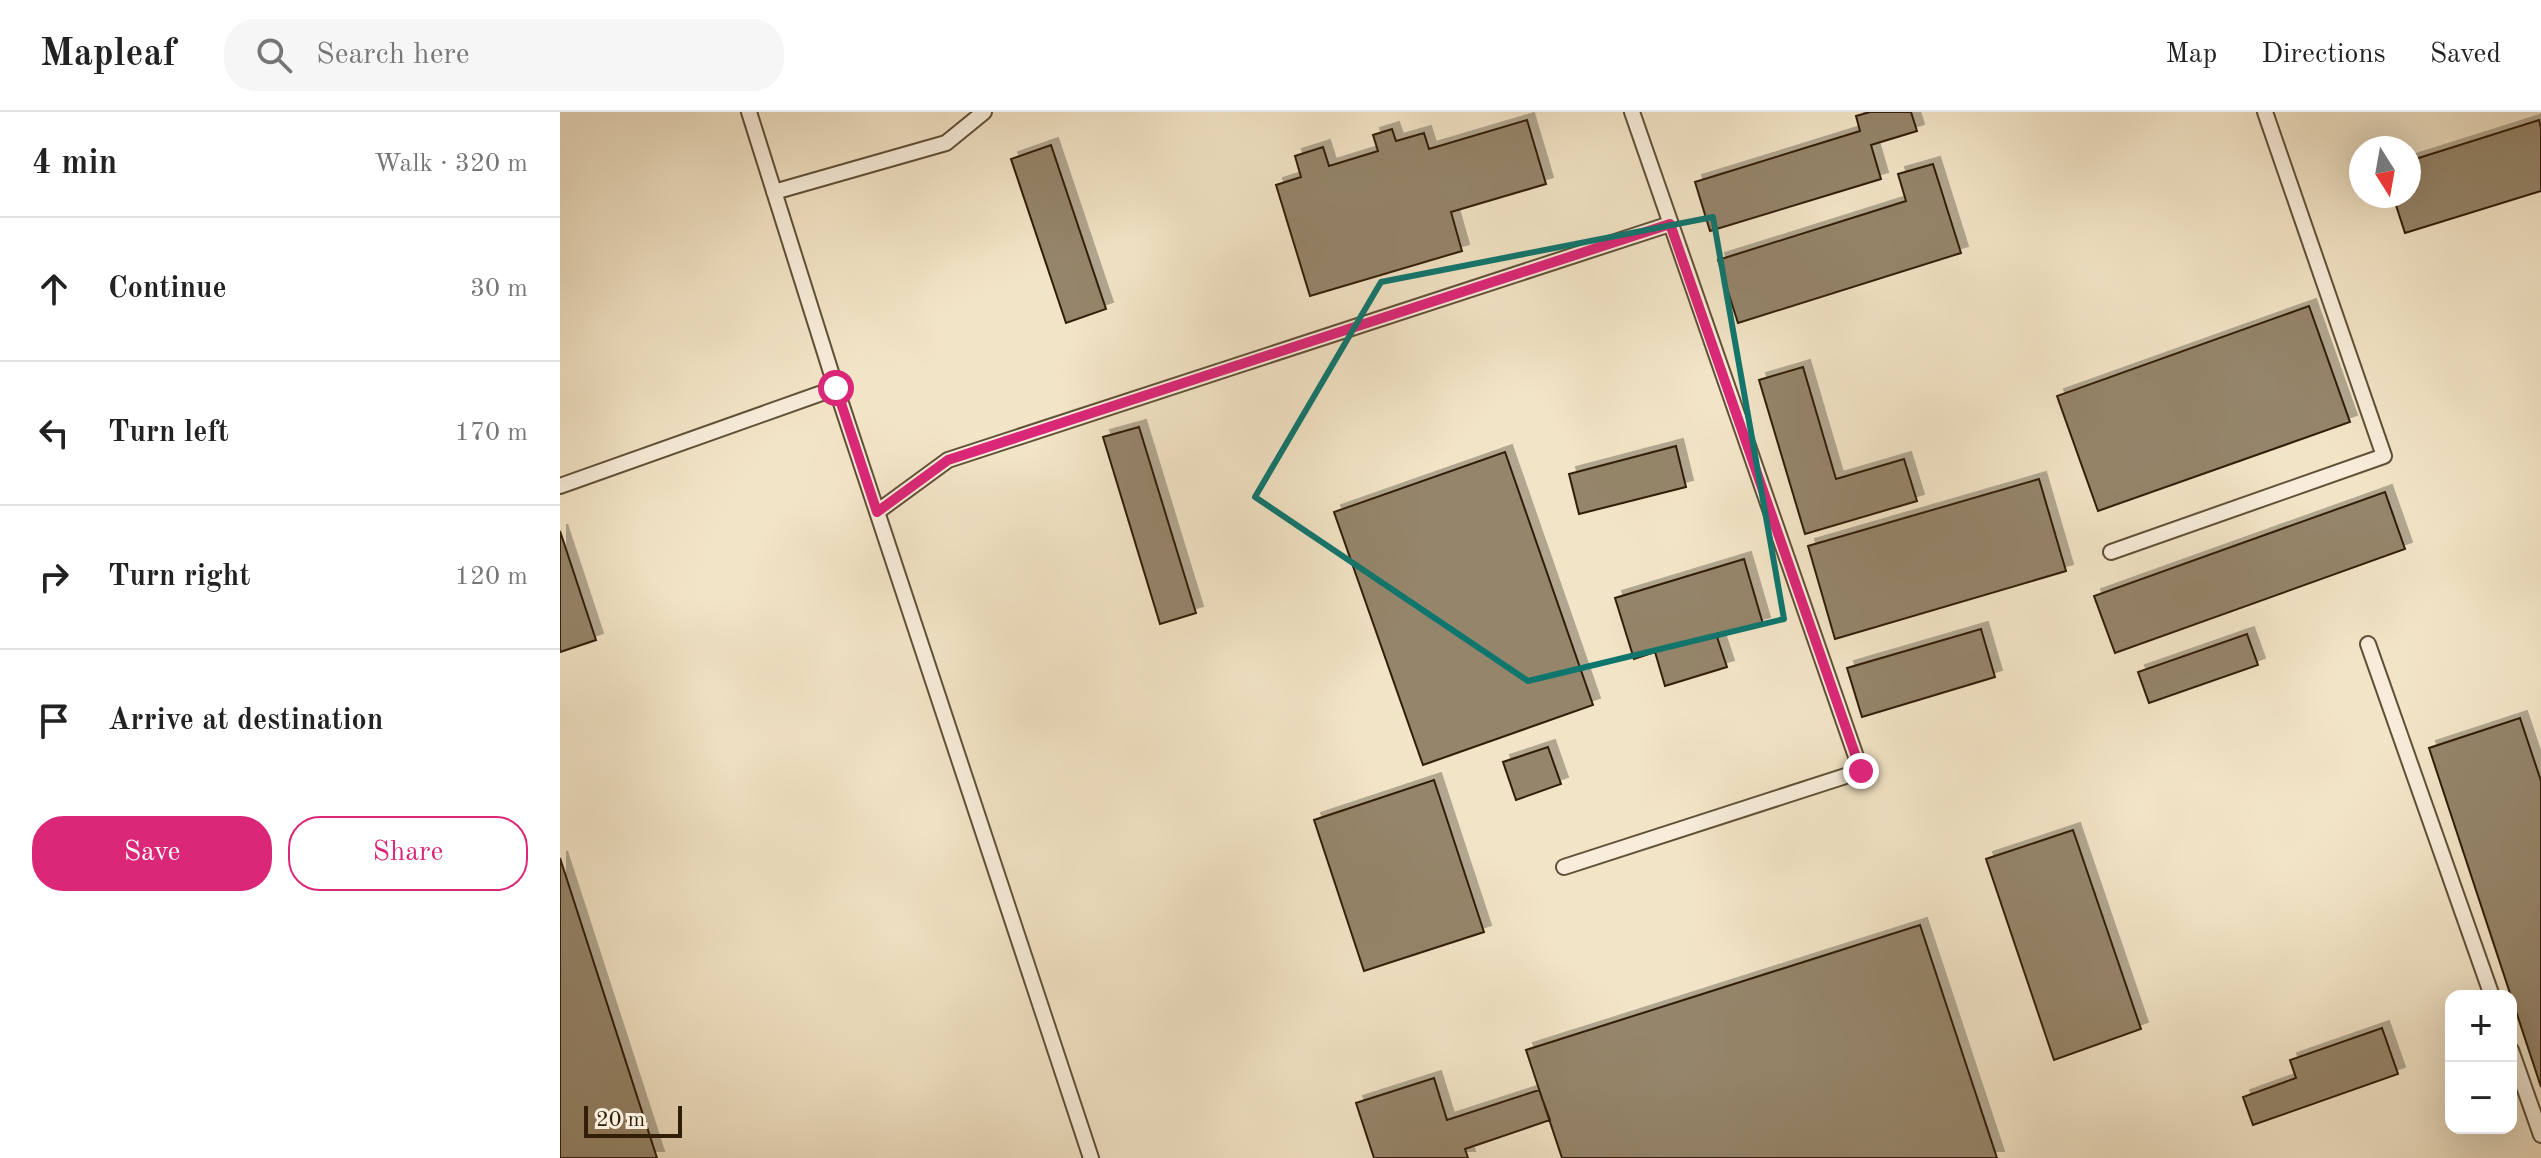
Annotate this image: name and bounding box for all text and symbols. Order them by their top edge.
search box [224,19,784,91]
icon: search [252,33,296,77]
text: Mapleaf [40,36,176,74]
text: Search here [316,40,470,70]
text: Map [2165,41,2217,69]
text: Directions [2261,41,2386,69]
text: Saved [2430,41,2501,69]
north arrow [2349,136,2421,208]
text: 4 min [32,147,117,181]
text: Walk · 320 m [374,151,528,177]
icon: ahead [32,267,76,311]
text: Continue [108,274,227,304]
text: 30 m [470,276,528,302]
route start [818,370,854,406]
icon: left [32,411,76,455]
text: Turn left [108,418,229,448]
text: 170 m [455,420,528,446]
icon: right [32,555,76,599]
text: Turn right [108,562,250,592]
text: 120 m [455,564,528,590]
icon: arrive [32,699,76,743]
text: Arrive at destination [108,706,383,736]
route end [1843,753,1879,789]
button: Save [32,816,272,891]
button: Share [288,816,528,891]
map controls [2445,990,2517,1134]
button: + [2445,990,2517,1062]
button: − [2445,1062,2517,1134]
scale bar [584,1102,682,1138]
text: 20 m [596,1109,645,1131]

